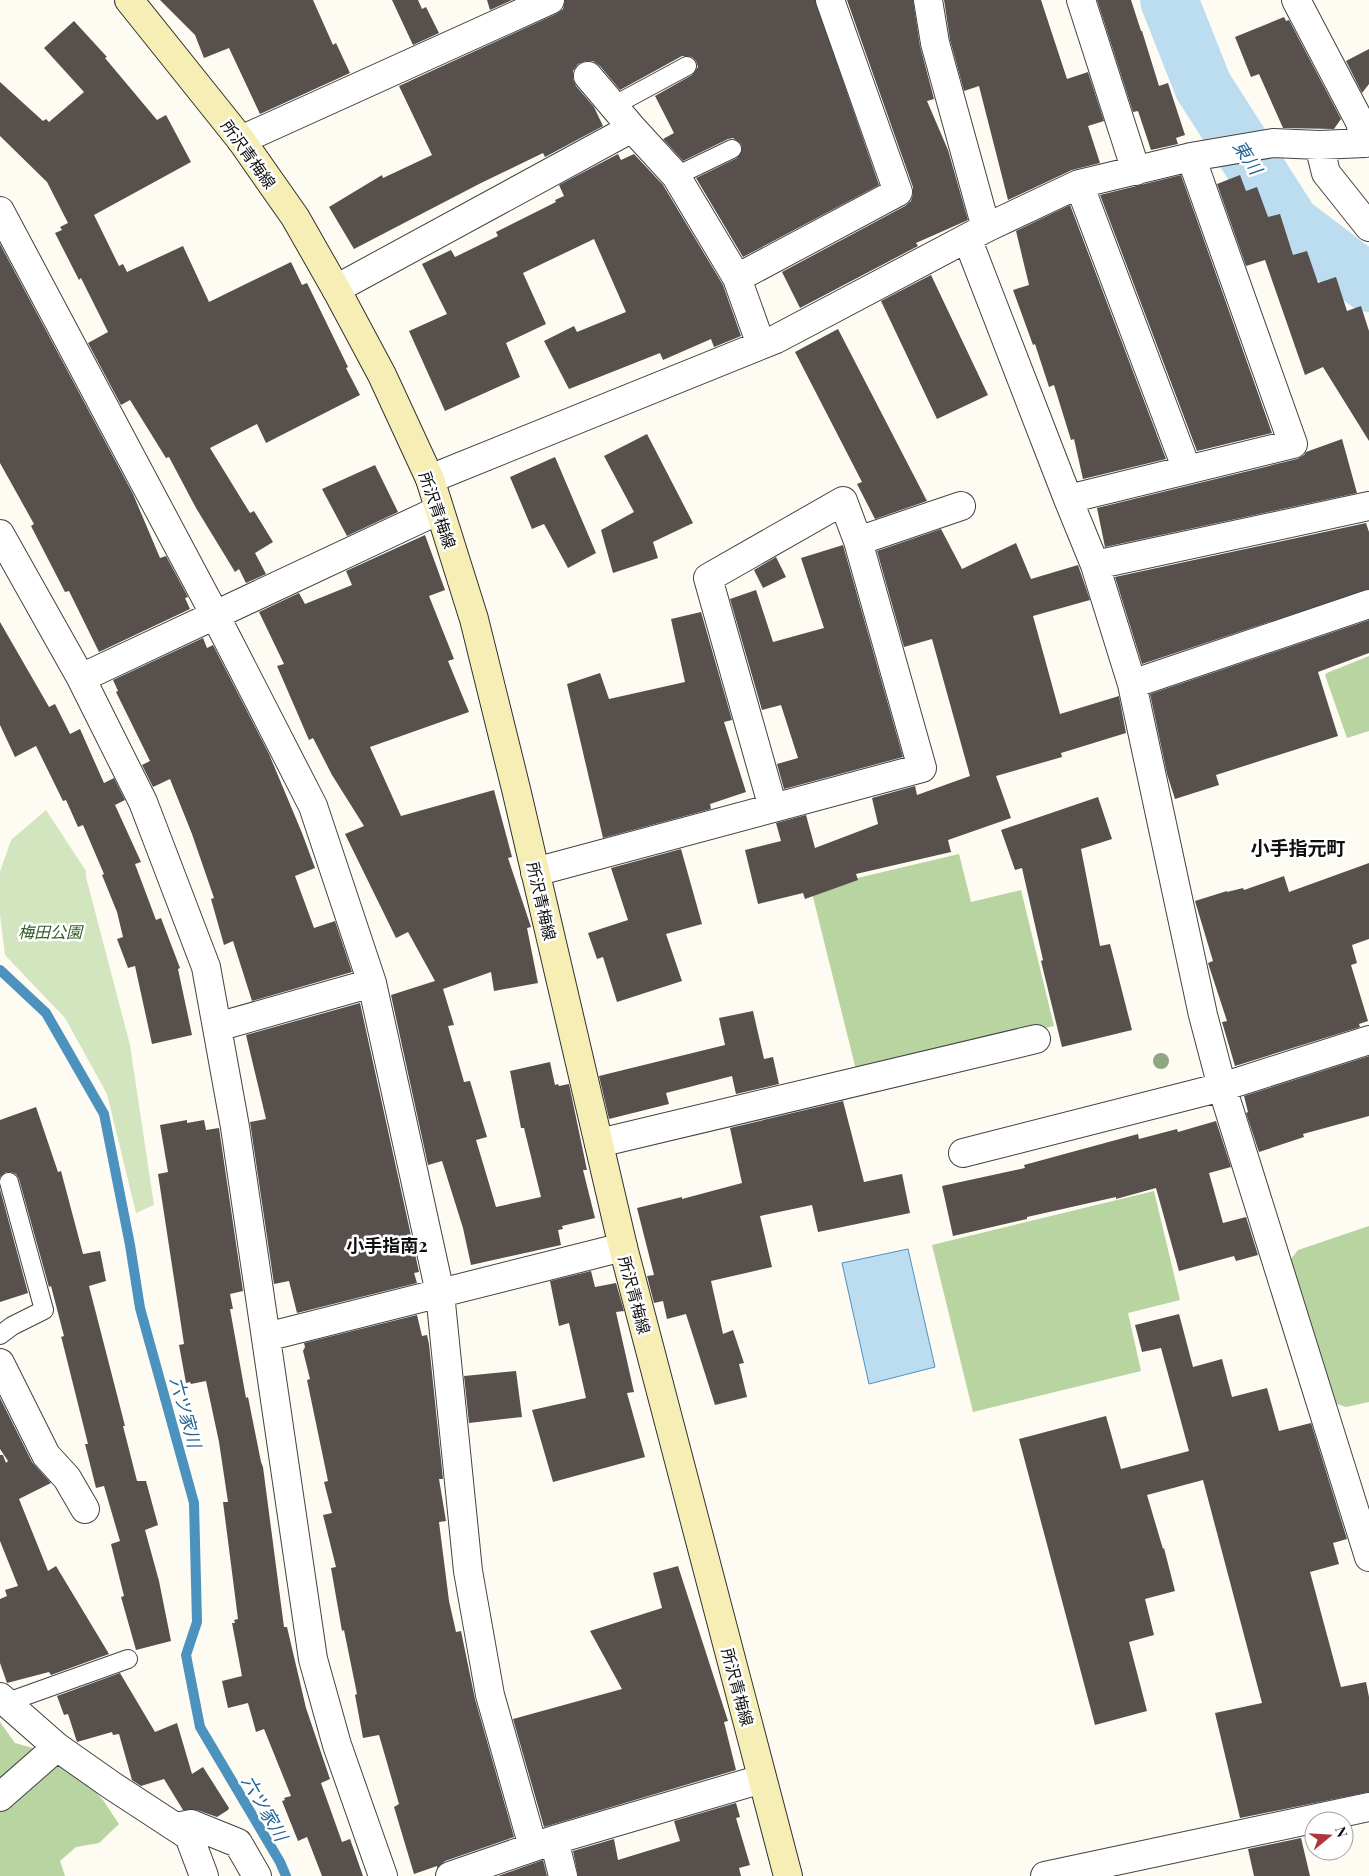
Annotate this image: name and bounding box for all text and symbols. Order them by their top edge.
street label: 所沢青梅線 [217,115,281,193]
water label: 東川 [1228,135,1269,180]
street label: 所沢青梅線 [415,469,461,551]
district label: 小手指元町 [1250,834,1346,860]
street label: 所沢青梅線 [523,860,561,942]
park label: 梅田公園 [18,921,84,942]
district label: 小手指南2 [346,1233,428,1257]
street label: 所沢青梅線 [615,1254,655,1336]
water label: 六ツ家川 [165,1374,207,1452]
street label: 所沢青梅線 [718,1646,758,1728]
water label: 六ツ家川 [237,1771,294,1847]
north arrow [1304,1811,1354,1861]
text: N [1331,1824,1352,1840]

